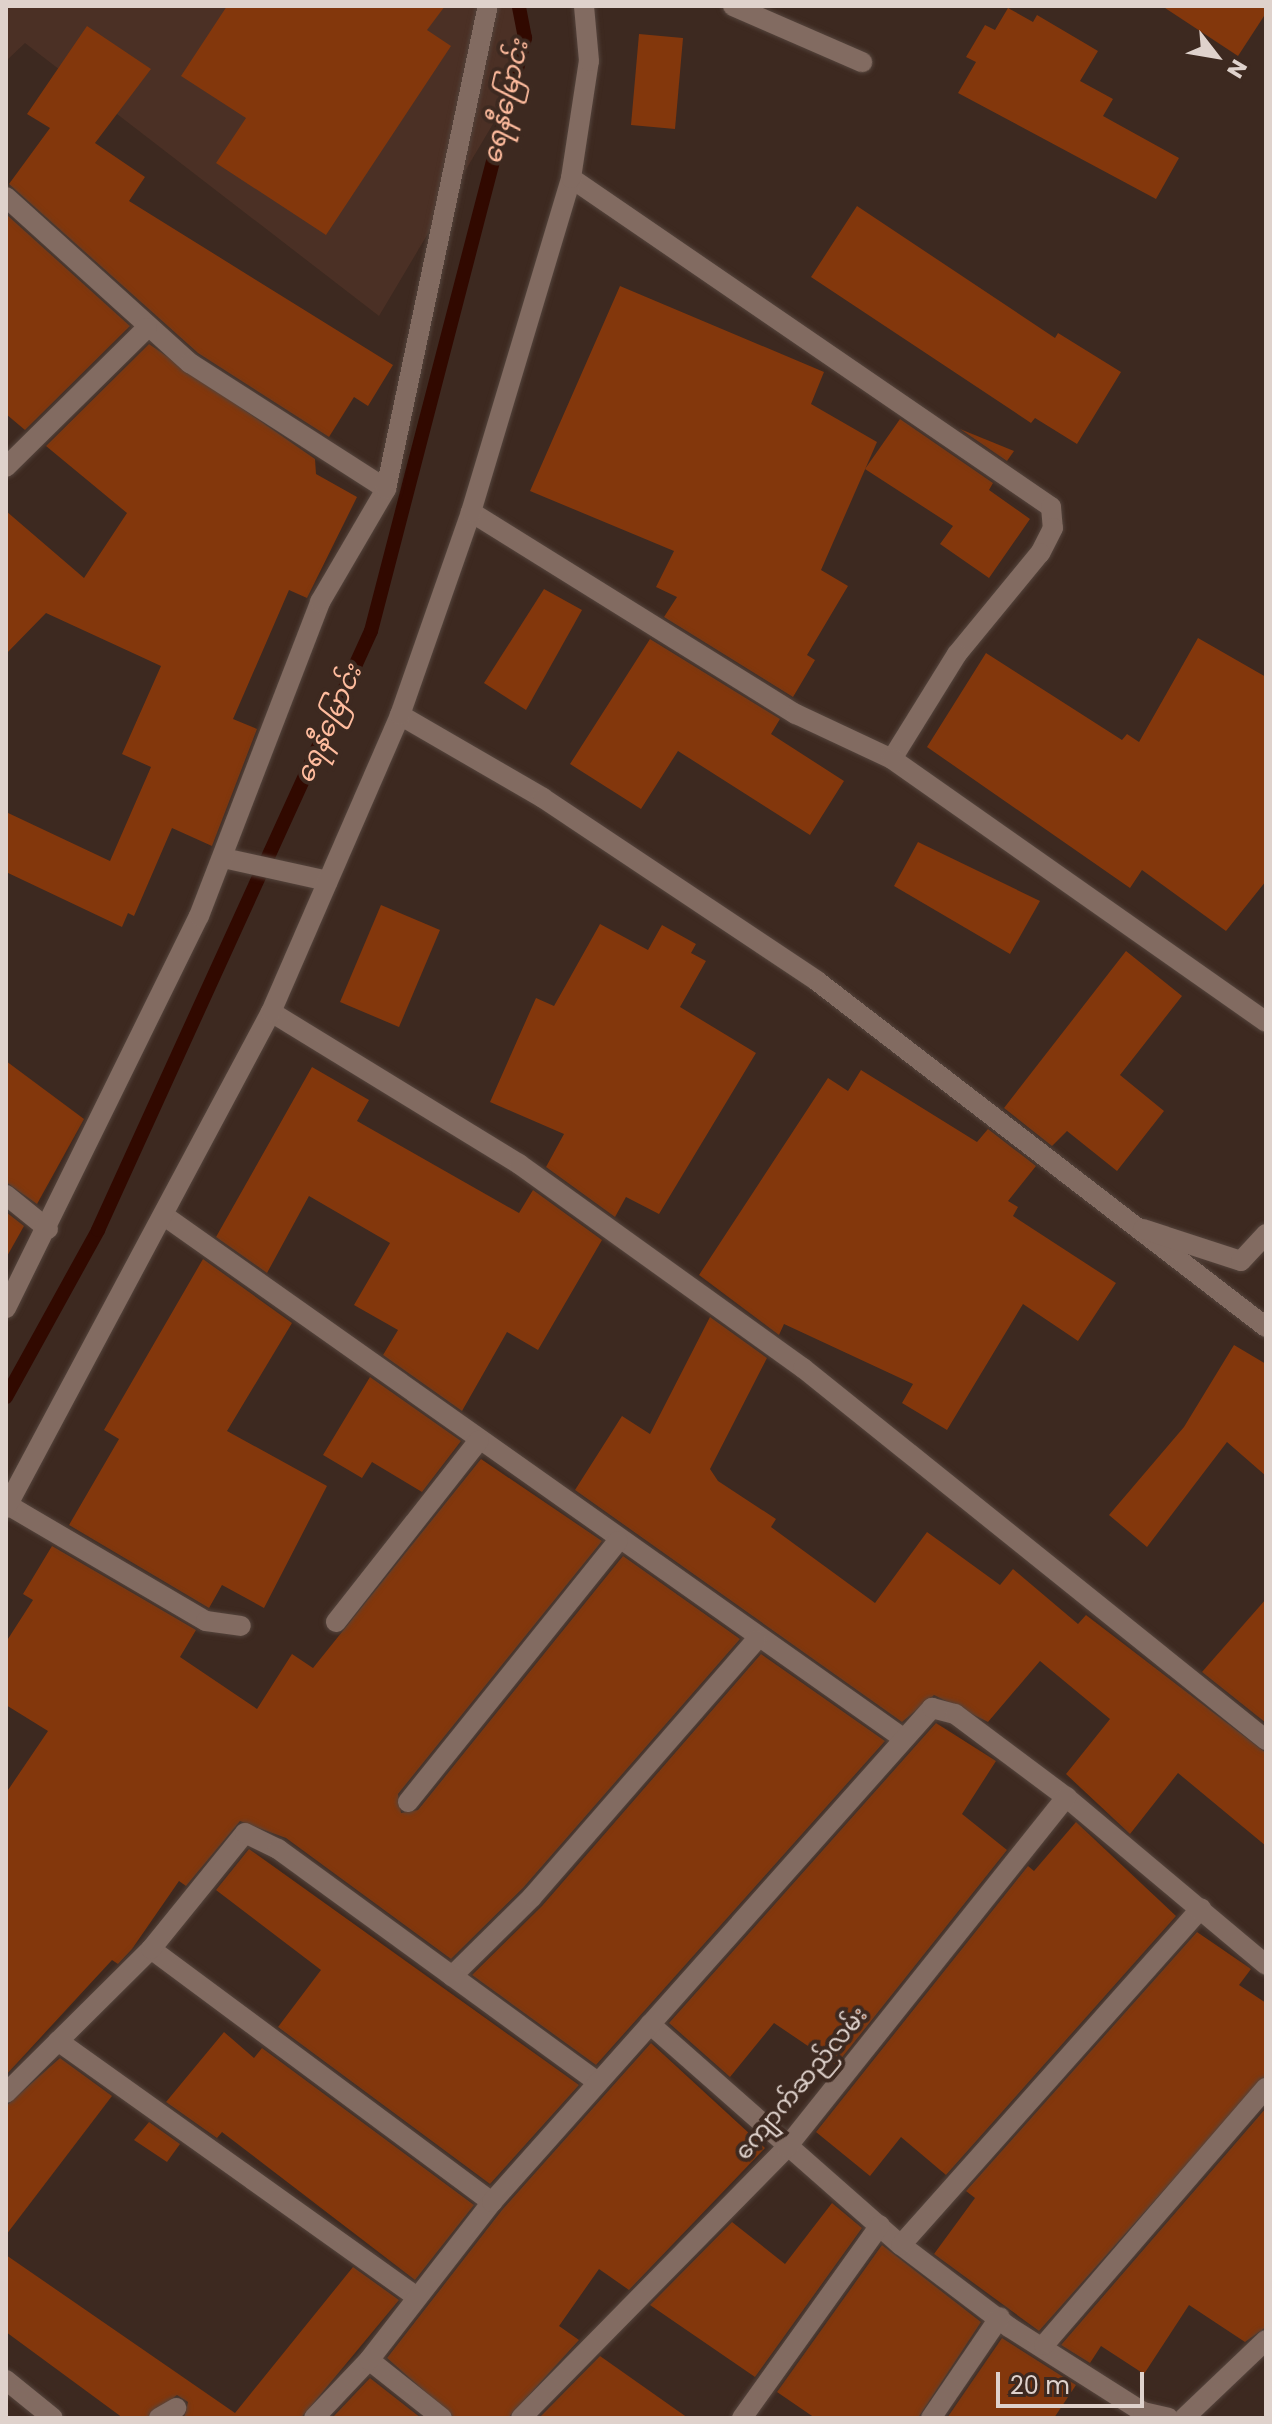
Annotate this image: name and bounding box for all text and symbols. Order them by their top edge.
north arrow [1176,16,1256,96]
water label: ရေနီမြောင်း [477,37,535,167]
text: N [1219,54,1255,84]
water label: ရေနီမြောင်း [289,660,369,788]
street label: ကျောက်ဆည်လမ်း [729,2001,873,2165]
scale bar [1000,2356,1148,2406]
text: 20 m [1010,2369,1070,2402]

